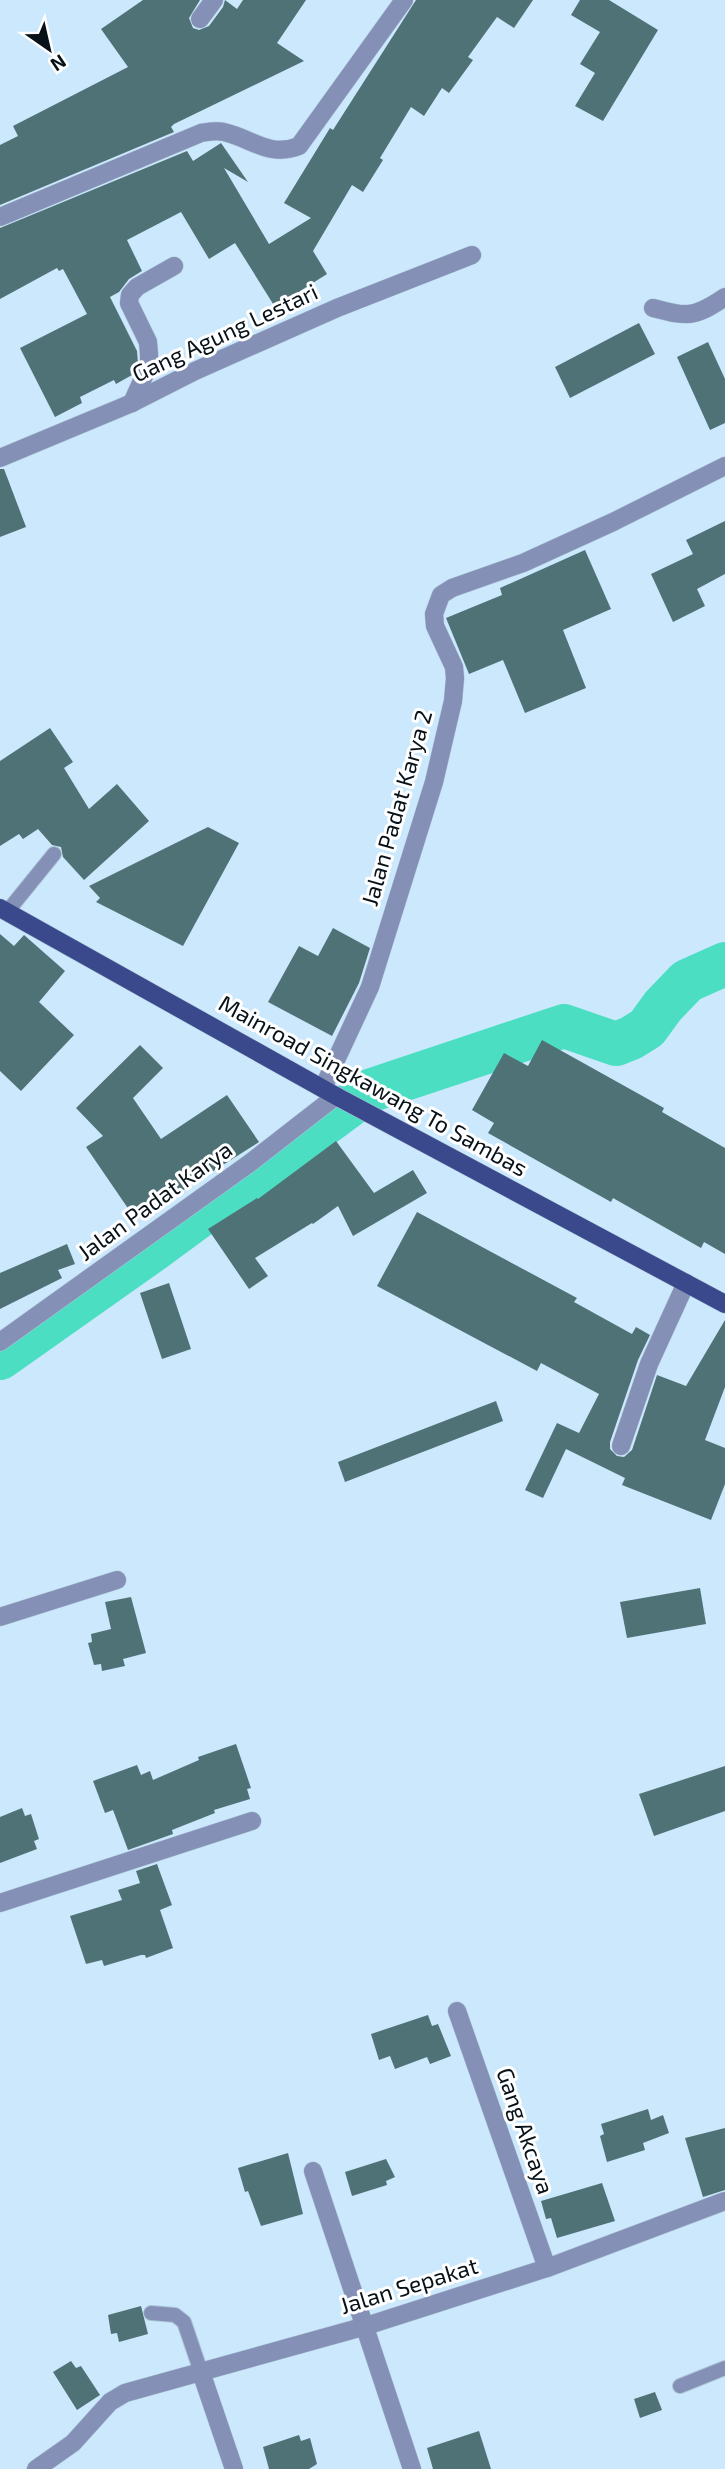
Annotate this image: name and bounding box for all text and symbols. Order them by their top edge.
north arrow [14,14,84,84]
text: N [47,50,71,77]
street label: Gang Agung Lestari [127,277,322,387]
street label: Jalan Padat Karya 2 [355,707,437,909]
street label: Mainroad Singkawang To Sambas [214,988,533,1182]
street label: Jalan Padat Karya [72,1135,237,1266]
street label: Gang Akcaya [491,2064,561,2198]
street label: Jalan Sepakat [336,2251,481,2319]

